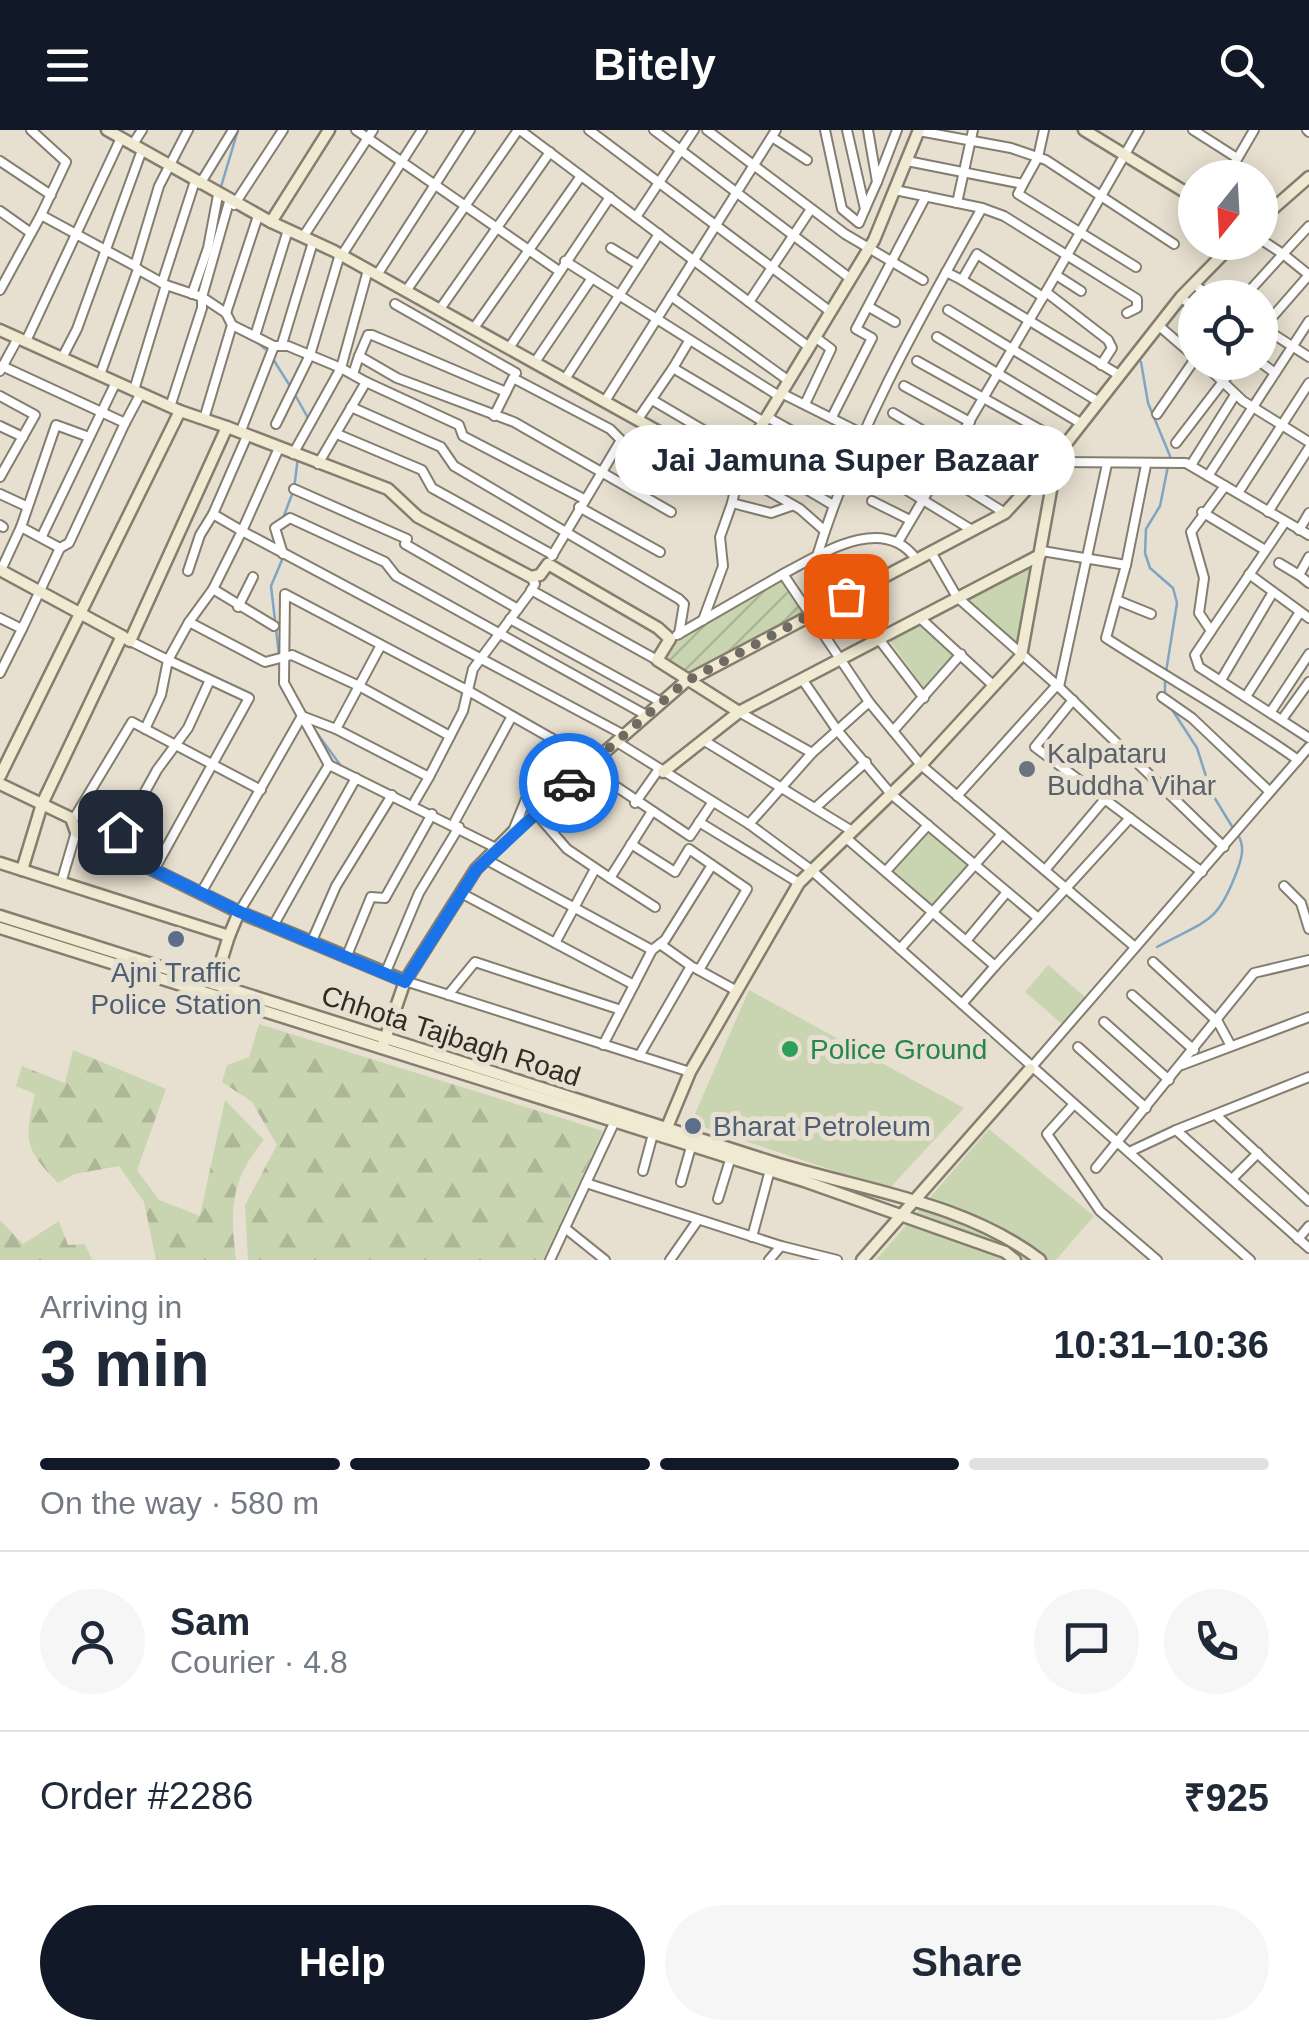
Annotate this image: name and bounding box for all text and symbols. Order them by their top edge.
icon: menu [40,38,95,93]
icon: search [1214,38,1269,93]
text: Bitely [593,39,716,90]
north arrow [1178,160,1278,260]
map controls [1178,160,1278,380]
button: locate [1178,280,1278,380]
callout: Jai Jamuna Super Bazaar [616,426,1076,496]
text: Jai Jamuna Super Bazaar [651,442,1039,478]
pin [804,554,889,639]
icon: bag [819,569,874,624]
courier [519,733,619,833]
place label: Kalpataru Buddha Vihar [1047,738,1216,801]
icon: car [542,756,597,811]
marker: Kalpataru Buddha Vihar [1016,758,1038,780]
pin [78,790,163,875]
icon: home [93,805,148,860]
marker: Ajni Traffic Police Station [165,928,187,950]
place label: Ajni Traffic Police Station [90,957,262,1020]
street label: Chhota Tajbagh Road [318,979,584,1093]
place label: Police Ground [810,1034,987,1065]
marker: Police Ground [779,1038,801,1060]
place label: Bharat Petroleum [713,1111,931,1142]
marker: Bharat Petroleum [682,1115,704,1137]
text: Arriving in [40,1289,182,1325]
text: 10:31–10:36 [1053,1324,1269,1366]
text: 3 min [40,1327,210,1400]
text: On the way · 580 m [40,1485,319,1521]
button: person [40,1589,145,1694]
button: chat [1034,1589,1139,1694]
button: phone [1164,1589,1269,1694]
text: Sam [170,1601,250,1643]
text: Courier · 4.8 [170,1644,348,1680]
text: Order #2286 [40,1775,253,1817]
text: ₹925 [1184,1777,1269,1819]
button: Help [40,1905,645,2020]
button: Share [665,1905,1269,2020]

